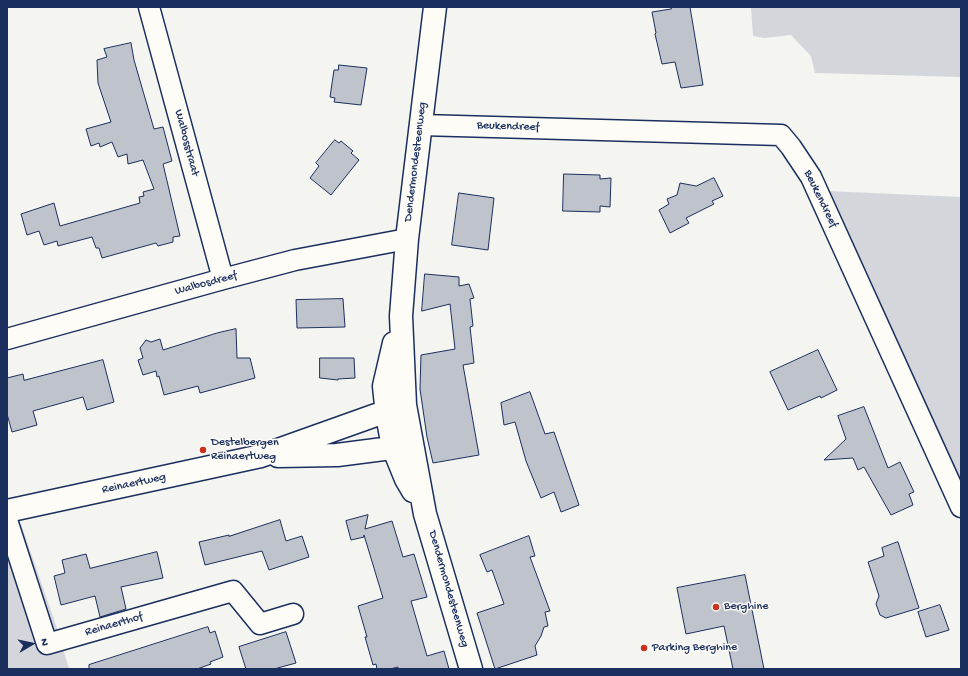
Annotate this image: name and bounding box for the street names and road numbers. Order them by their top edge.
street label: Dendermondesteenweg [402,101,430,223]
street label: Walbosstraat [170,108,202,178]
street label: Beukendreef [476,119,540,135]
street label: Beukendreef [800,168,840,230]
street label: Walbosdreef [173,269,239,299]
street label: Reinaertweg [101,470,167,498]
street label: Dendermondesteenweg [424,529,472,649]
street label: Reinaerthof [84,610,144,640]

